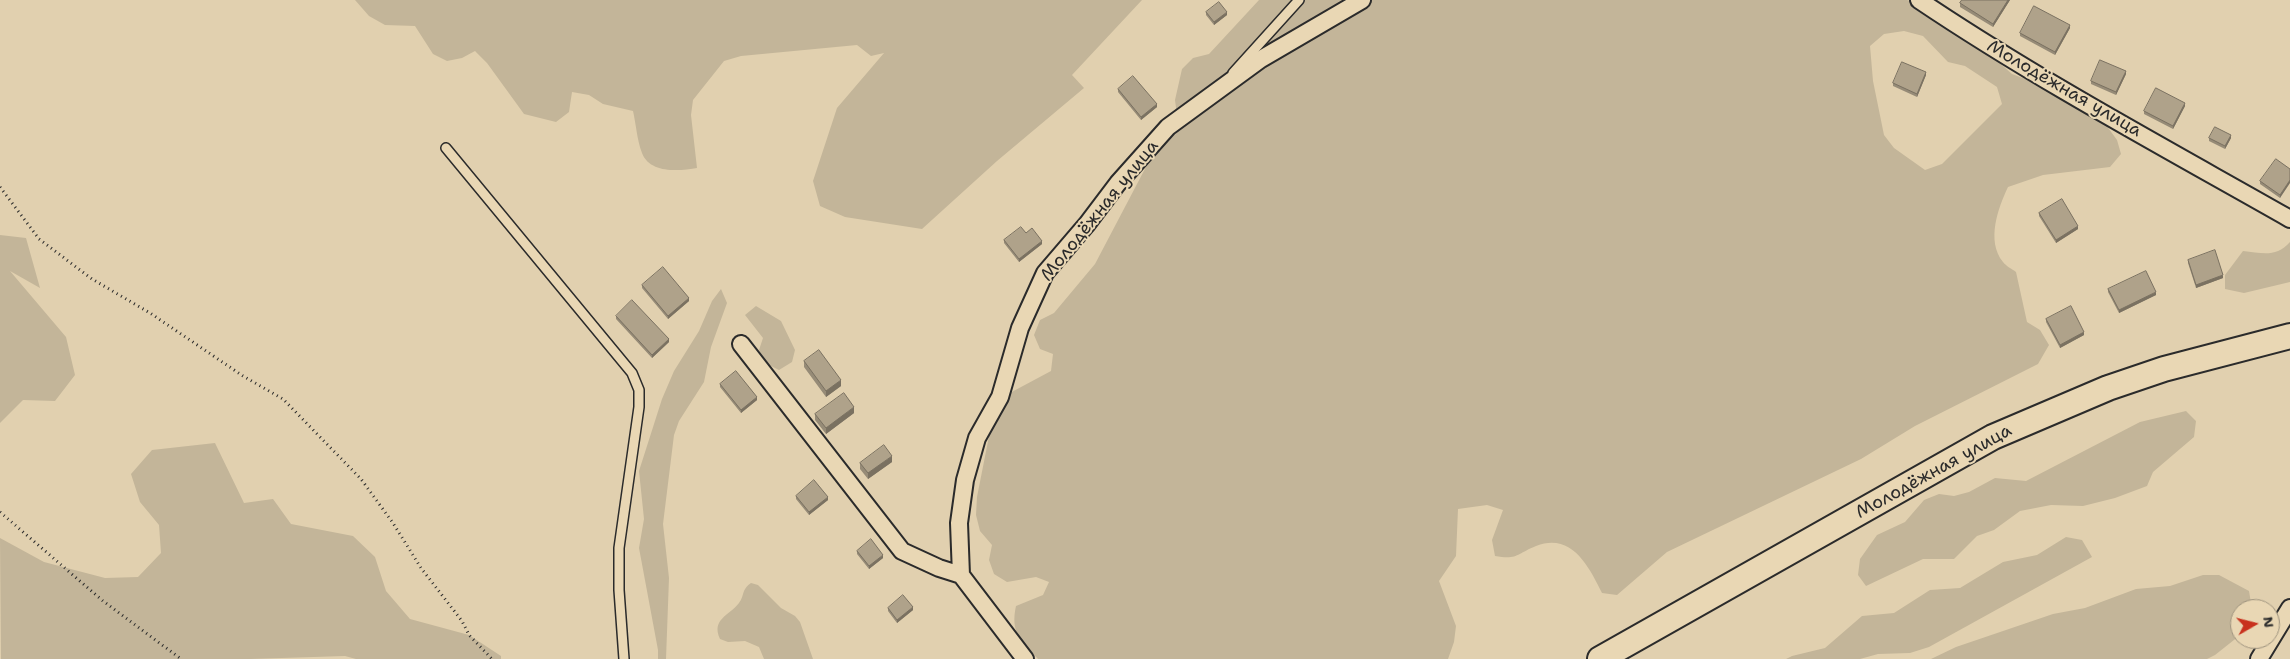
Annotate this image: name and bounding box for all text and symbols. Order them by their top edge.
street label: Молодёжная улица [1983,36,2145,142]
street label: Молодёжная улица [1036,136,1164,286]
street label: Молодёжная улица [1852,420,2016,524]
north arrow [2230,599,2280,649]
text: N [2259,615,2279,629]

